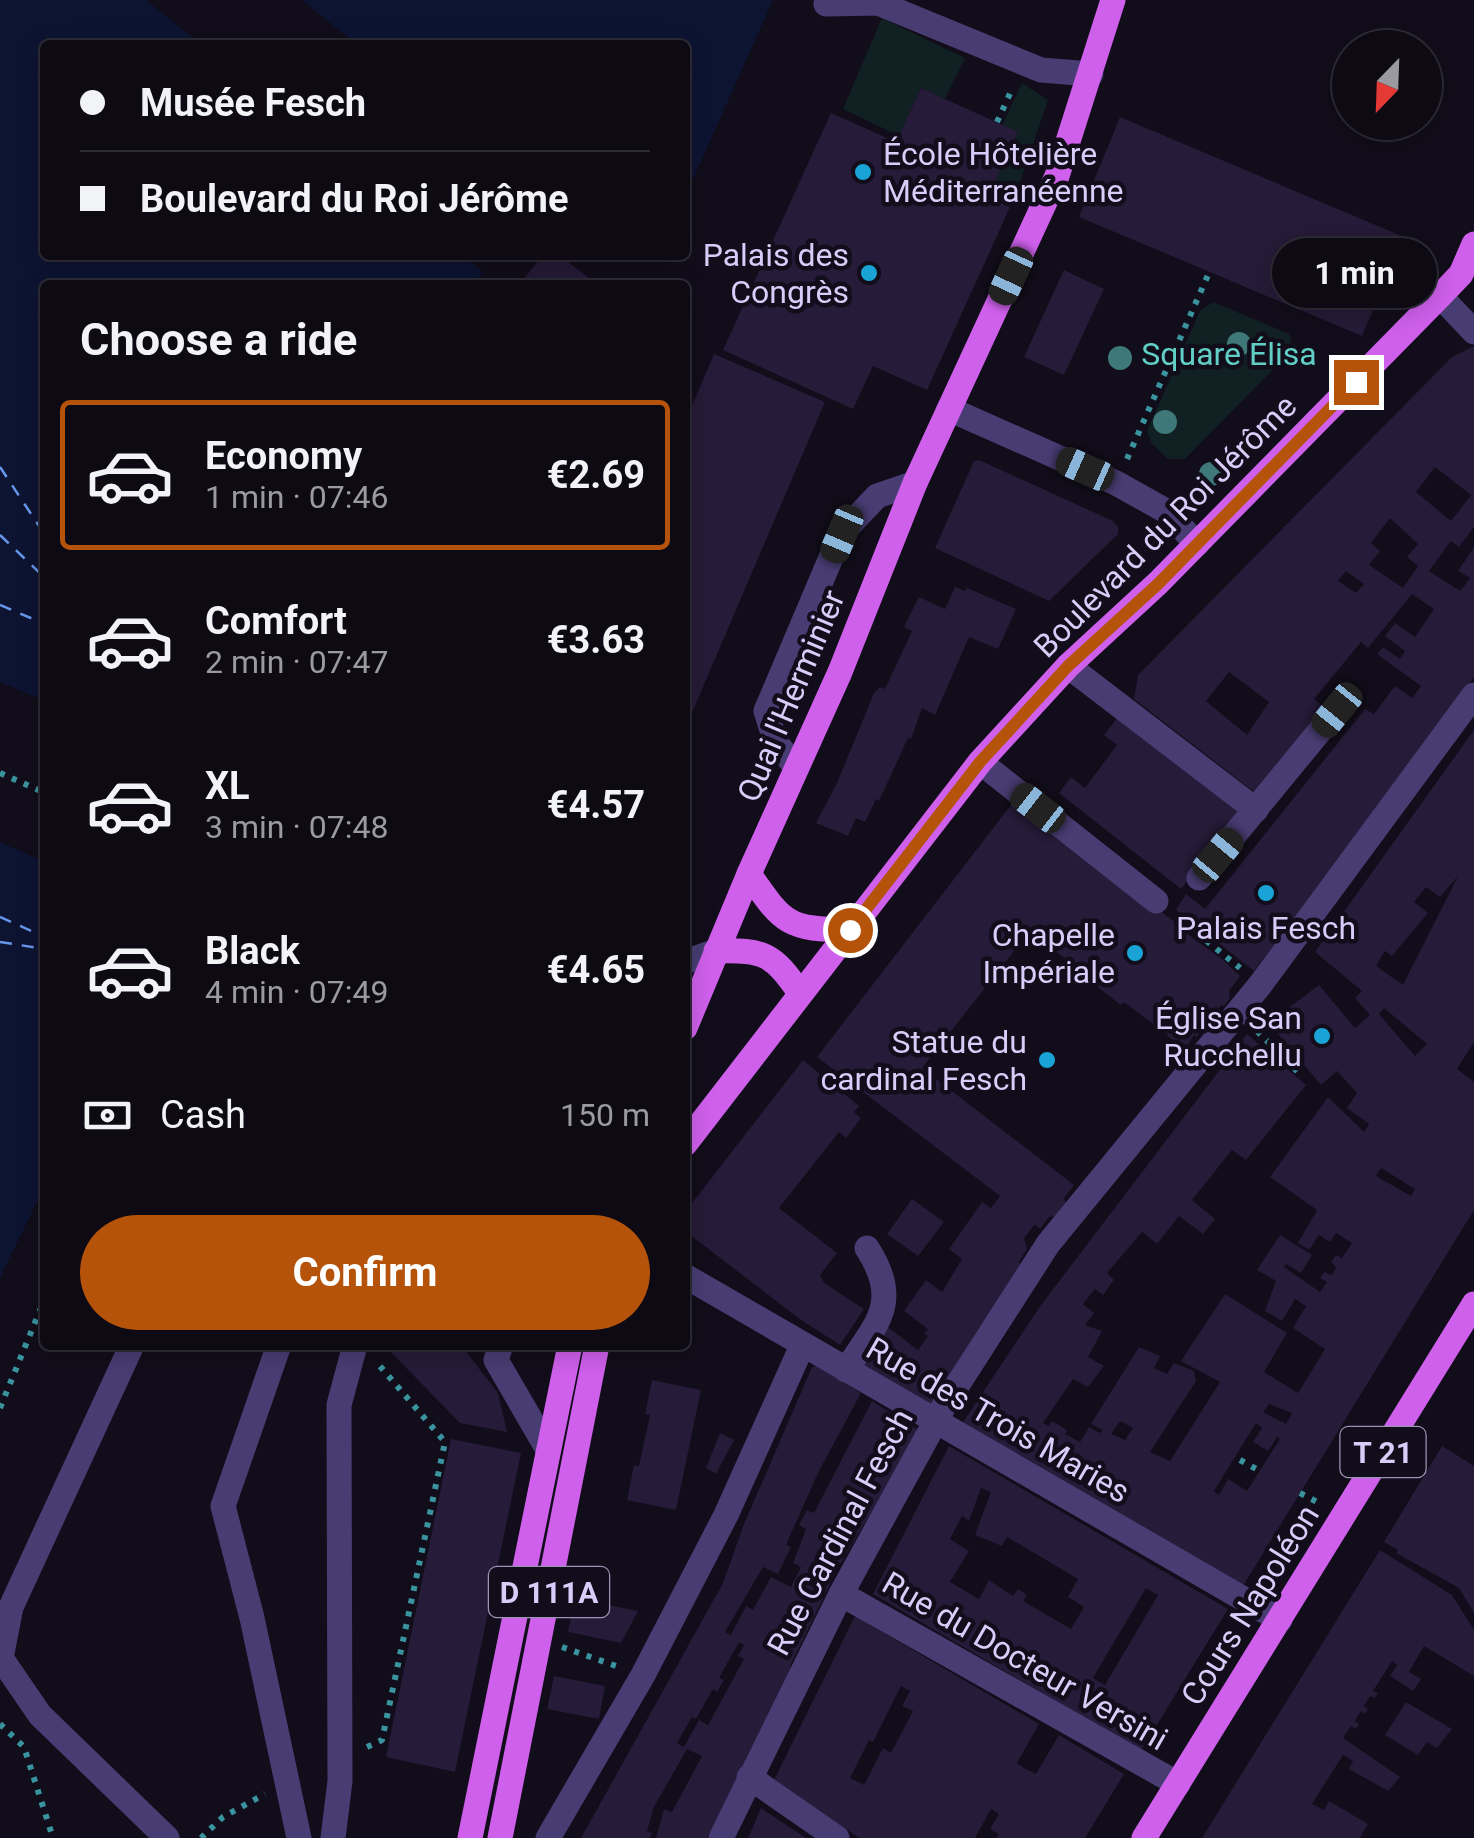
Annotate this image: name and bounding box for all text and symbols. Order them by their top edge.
north arrow [1332,30,1442,140]
map controls [1332,30,1442,140]
text: Musée Fesch [140,81,366,125]
place label: École Hôtelière Méditerranéenne [883,135,1124,210]
marker: École Hôtelière Méditerranéenne [852,161,874,183]
text: Boulevard du Roi Jérôme [140,177,568,221]
place label: Palais des Congrès [703,236,849,311]
callout: 1 min [1274,237,1438,307]
car [985,242,1037,310]
text: 1 min [1314,254,1395,292]
marker: Palais des Congrès [858,262,880,284]
text: Choose a ride [80,313,357,366]
park label: Square Élisa [1141,335,1317,373]
route end [1334,360,1379,405]
street label: Boulevard du Roi Jérôme [1026,387,1304,665]
icon: car [85,430,175,520]
text: Economy [205,434,362,478]
car [1051,443,1119,495]
text: €2.69 [547,453,645,497]
text: 1 min · 07:46 [205,478,388,516]
car [816,501,868,567]
street label: Quai l'Herminier [729,584,853,807]
icon: car [85,595,175,685]
text: Comfort [205,599,347,643]
text: €3.63 [547,618,645,662]
text: 2 min · 07:47 [205,643,388,681]
car [1306,677,1368,743]
icon: car [85,760,175,850]
text: XL [205,764,250,808]
car [1005,778,1071,838]
text: €4.57 [547,783,645,827]
text: 3 min · 07:48 [205,808,388,846]
car [1187,822,1249,888]
marker: Palais Fesch [1255,882,1277,904]
route start [828,908,873,953]
place label: Palais Fesch [1176,909,1356,947]
place label: Chapelle Impériale [983,916,1115,991]
icon: car [85,925,175,1015]
text: Black [205,929,300,973]
marker: Chapelle Impériale [1124,942,1146,964]
text: €4.65 [547,948,645,992]
text: 4 min · 07:49 [205,973,388,1011]
place label: Église San Rucchellu [1155,999,1302,1074]
place label: Statue du cardinal Fesch [820,1023,1027,1098]
marker: Église San Rucchellu [1311,1025,1333,1047]
marker: Statue du cardinal Fesch [1036,1049,1058,1071]
icon: cash [80,1088,135,1143]
text: Cash [160,1093,246,1137]
text: 150 m [560,1096,650,1134]
button: Confirm [80,1215,650,1330]
street label: Rue des Trois Maries [860,1329,1136,1511]
street label: Rue Cardinal Fesch [759,1403,921,1661]
road number: T 21 [1340,1427,1426,1477]
street label: Cours Napoléon [1173,1498,1327,1712]
street label: Rue du Docteur Versini [876,1564,1174,1758]
road number: D 111A [489,1567,609,1617]

